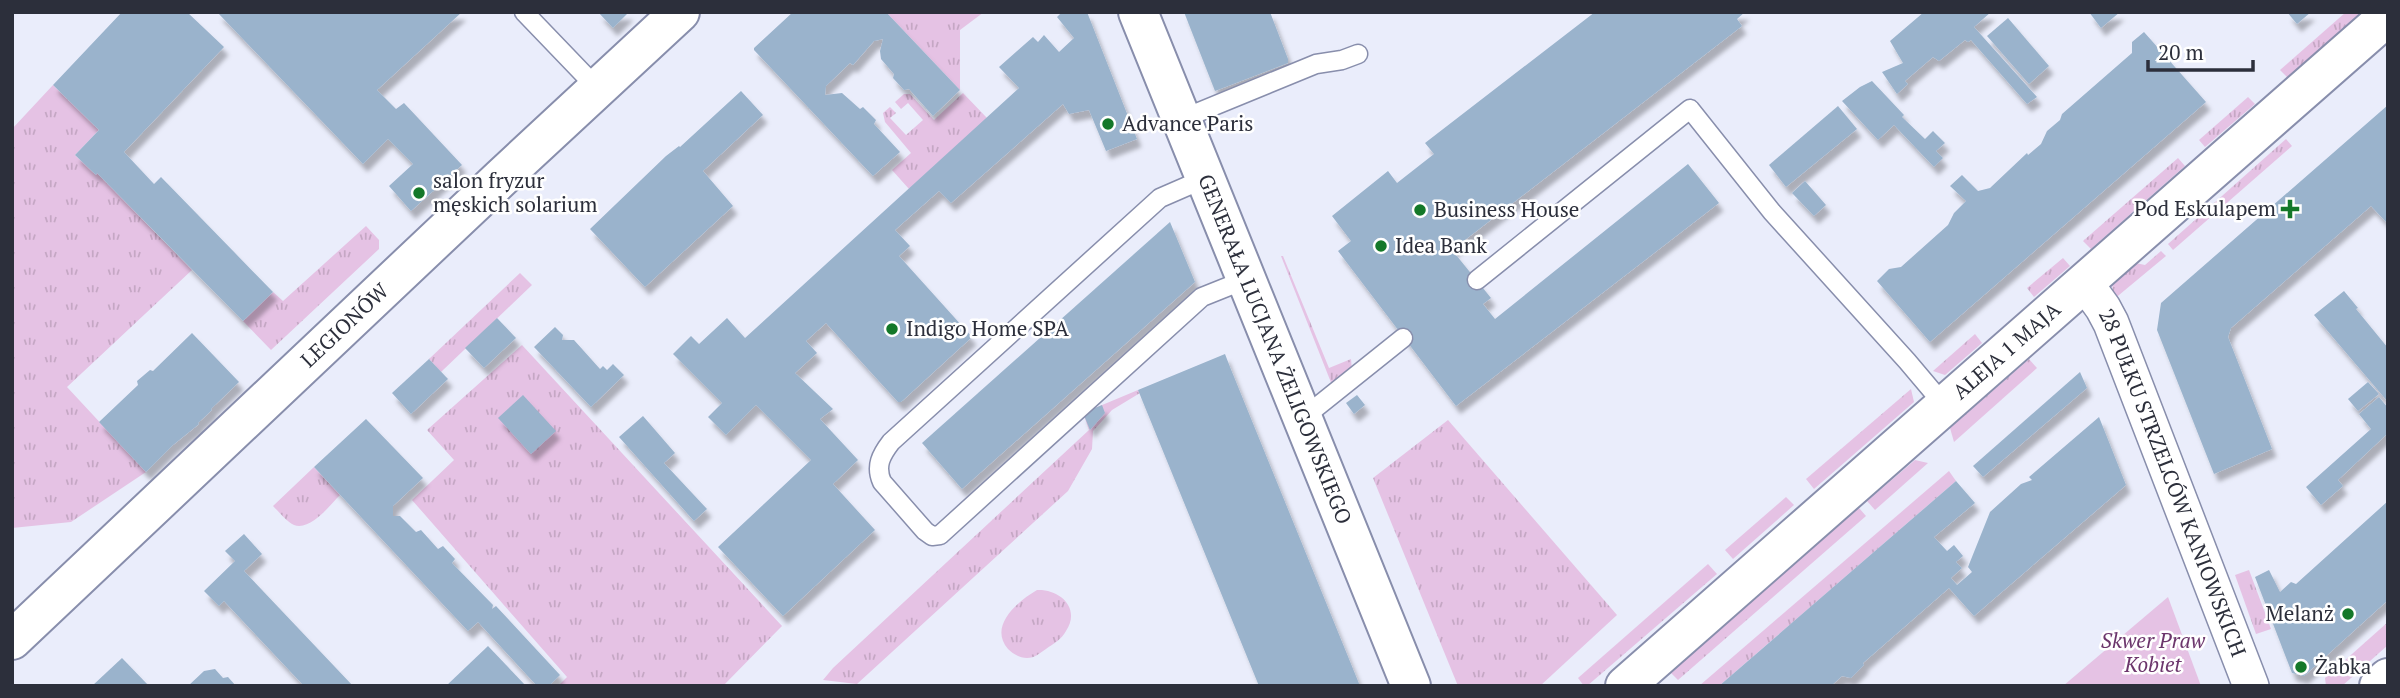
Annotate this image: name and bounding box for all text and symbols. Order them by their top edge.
scale bar [2148,28,2253,72]
text: 20 m [2158,38,2204,66]
place label: Advance Paris [1122,109,1253,137]
marker: Advance Paris [1100,116,1116,132]
place label: salon fryzur męskich solarium [433,166,597,218]
street label: GENERAŁA LUCJANA ŻELIGOWSKIEGO [1192,170,1359,528]
marker: salon fryzur męskich solarium [411,185,427,201]
place label: Pod Eskulapem [2134,194,2276,222]
place label: Business House [1434,195,1579,223]
marker: Pod Eskulapem [2282,201,2298,217]
marker: Business House [1412,202,1428,218]
place label: Idea Bank [1395,231,1487,259]
marker: Idea Bank [1373,238,1389,254]
street label: LEGIONÓW [294,276,394,373]
street label: ALEJA 1 MAJA [1946,295,2066,405]
street label: 28 PUŁKU STRZELCÓW KANIOWSKICH [2093,303,2253,660]
place label: Indigo Home SPA [906,314,1070,342]
marker: Indigo Home SPA [884,321,900,337]
place label: Melanż [2266,599,2334,627]
marker: Melanż [2340,606,2356,622]
park label: Skwer Praw Kobiet [2101,626,2206,678]
place label: Żabka [2315,652,2372,680]
marker: Żabka [2293,659,2309,675]

